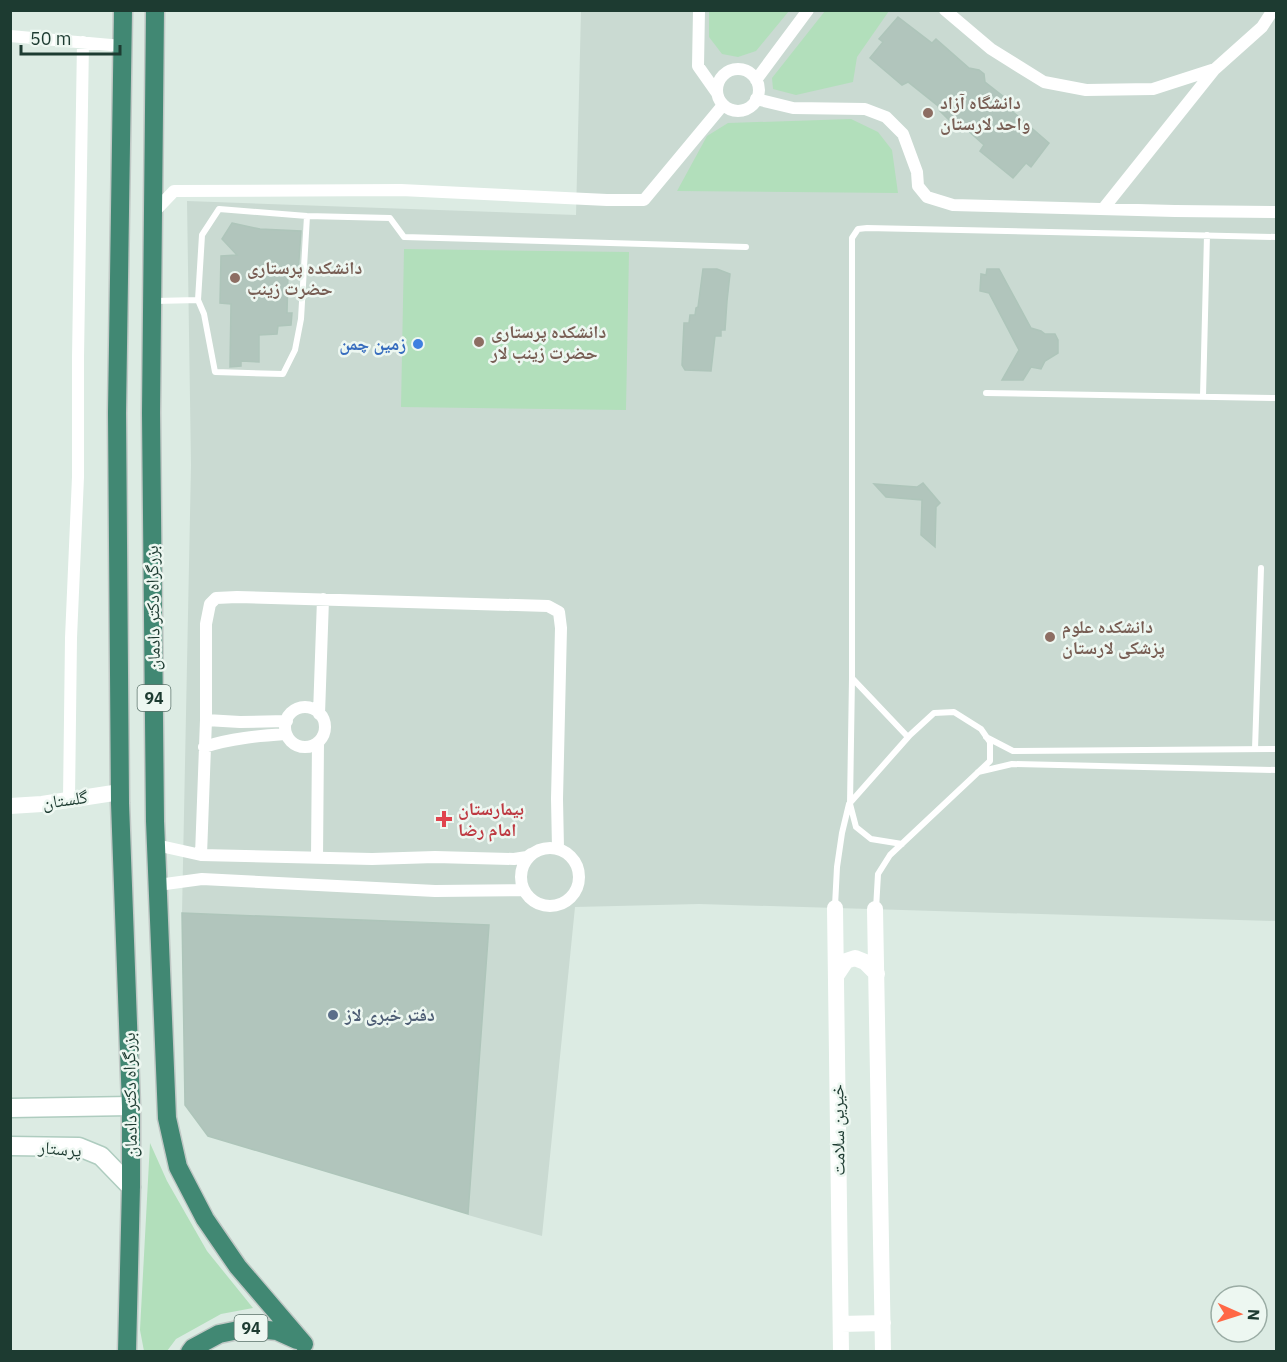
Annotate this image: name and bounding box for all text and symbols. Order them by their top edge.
scale bar [21,18,120,56]
text: 50 m [30,27,72,50]
place label: دانشگاه آزاد واحد لارستان [940,91,1031,135]
marker: دانشگاه آزاد واحد لارستان [921,106,935,120]
place label: دانشکده پرستاری حضرت زینب [247,256,362,300]
marker: دانشکده پرستاری حضرت زینب [228,271,242,285]
place label: دانشکده پرستاری حضرت زینب لار [490,320,606,364]
place label: زمین چمن [339,332,406,355]
marker: دانشکده پرستاری حضرت زینب لار [472,335,486,349]
marker: زمین چمن [411,337,425,351]
street label: بزرگراه دکتر دادمان [140,545,165,671]
place label: دانشکده علوم پزشکی لارستان [1062,615,1165,659]
marker: دانشکده علوم پزشکی لارستان [1043,630,1057,644]
road number: 94 [138,685,170,711]
street label: گلستان [41,785,90,814]
place label: بیمارستان امام رضا [458,797,524,842]
marker: بیمارستان امام رضا [435,810,453,828]
place label: دفتر خبری لاز [344,1003,435,1026]
marker: دفتر خبری لاز [326,1008,340,1022]
street label: بزرگراه دکتر دادمان [117,1032,142,1158]
street label: خیرین سلامت [825,1084,850,1176]
street label: پرستار [36,1135,83,1162]
north arrow [1209,1284,1269,1344]
text: N [1244,1308,1264,1321]
road number: 94 [234,1315,268,1341]

